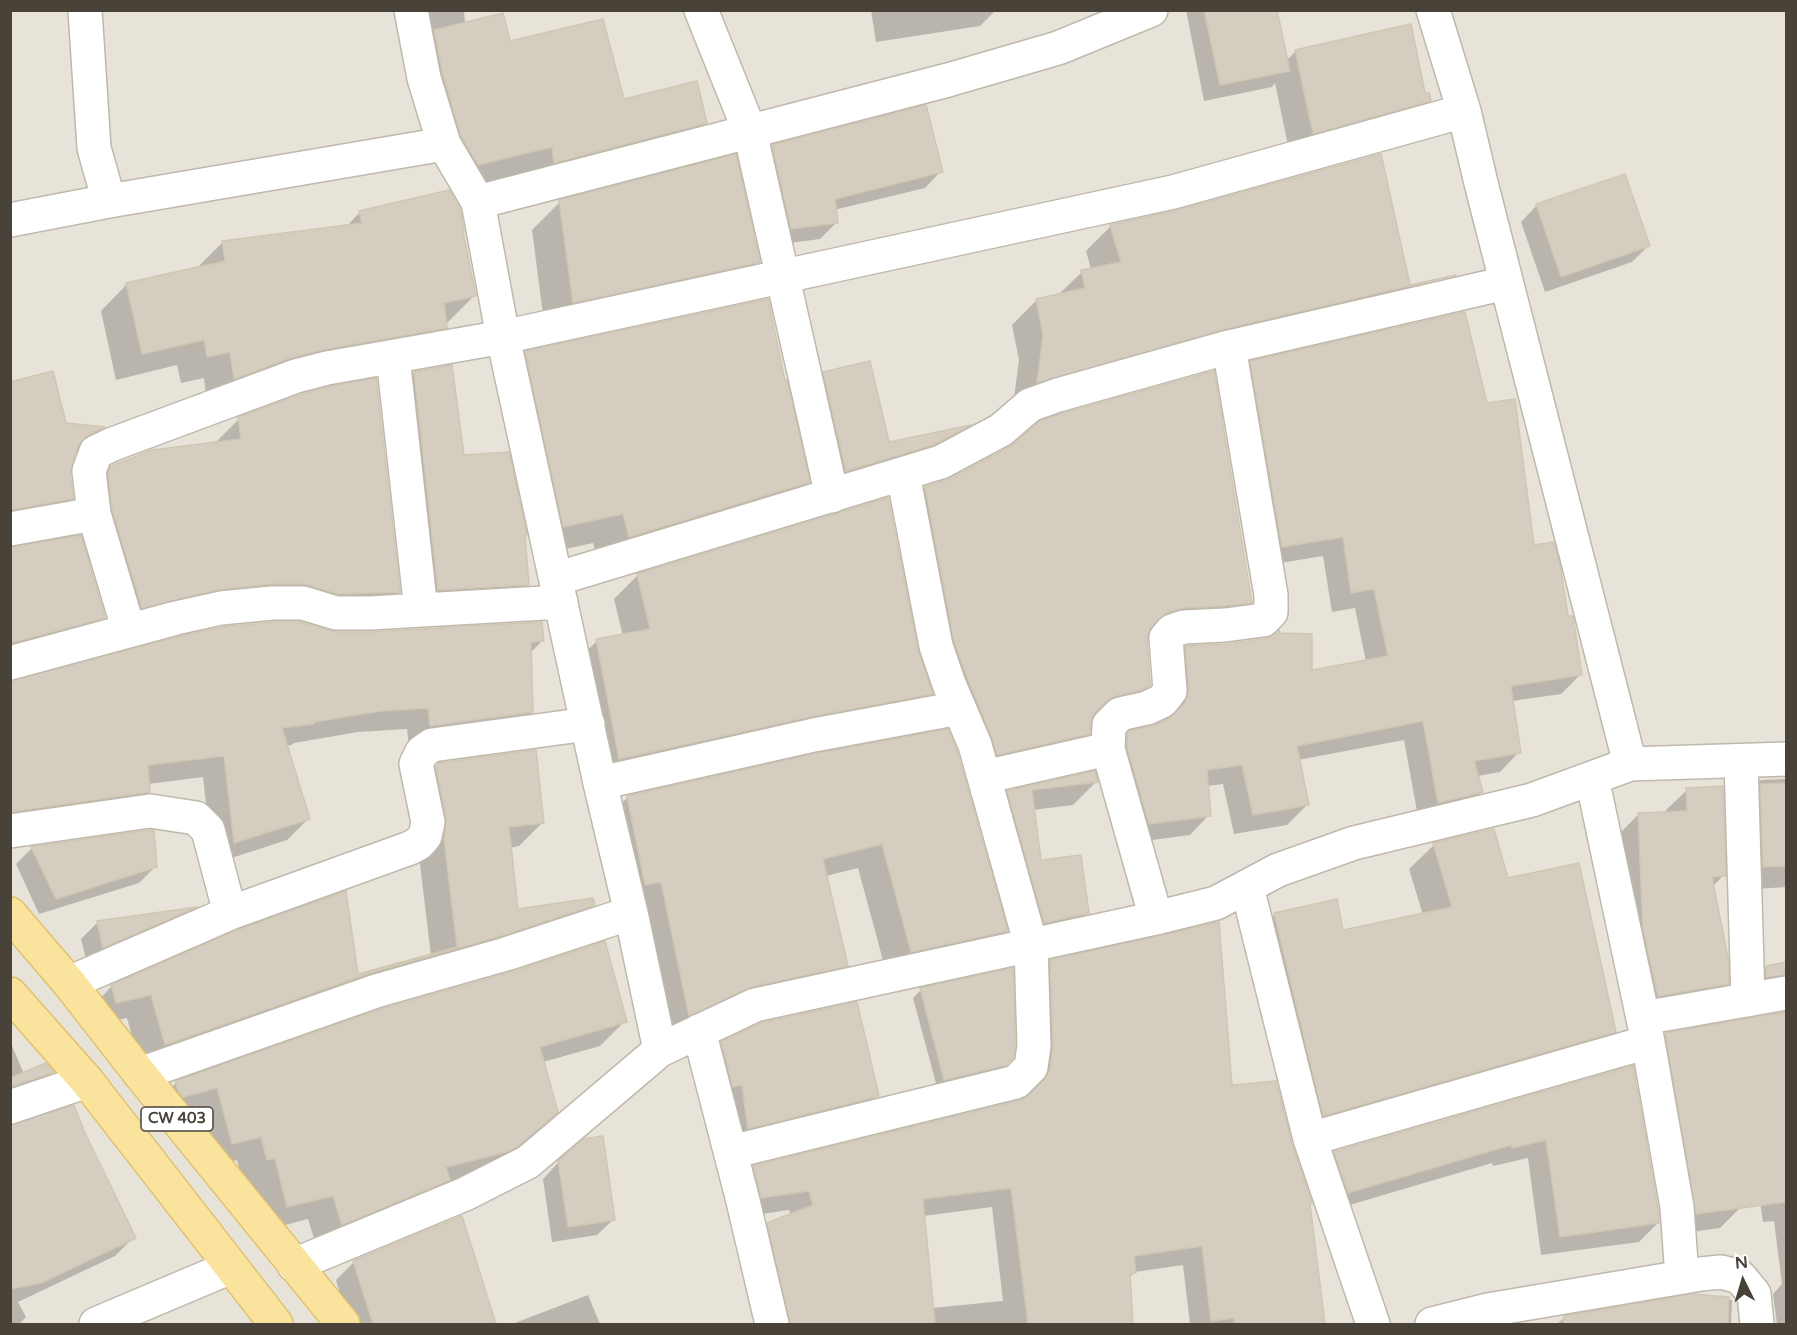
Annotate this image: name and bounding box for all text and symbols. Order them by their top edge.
road number: CW 403 [141,1107,213,1131]
north arrow [1713,1251,1773,1311]
text: N [1734,1253,1749,1274]

